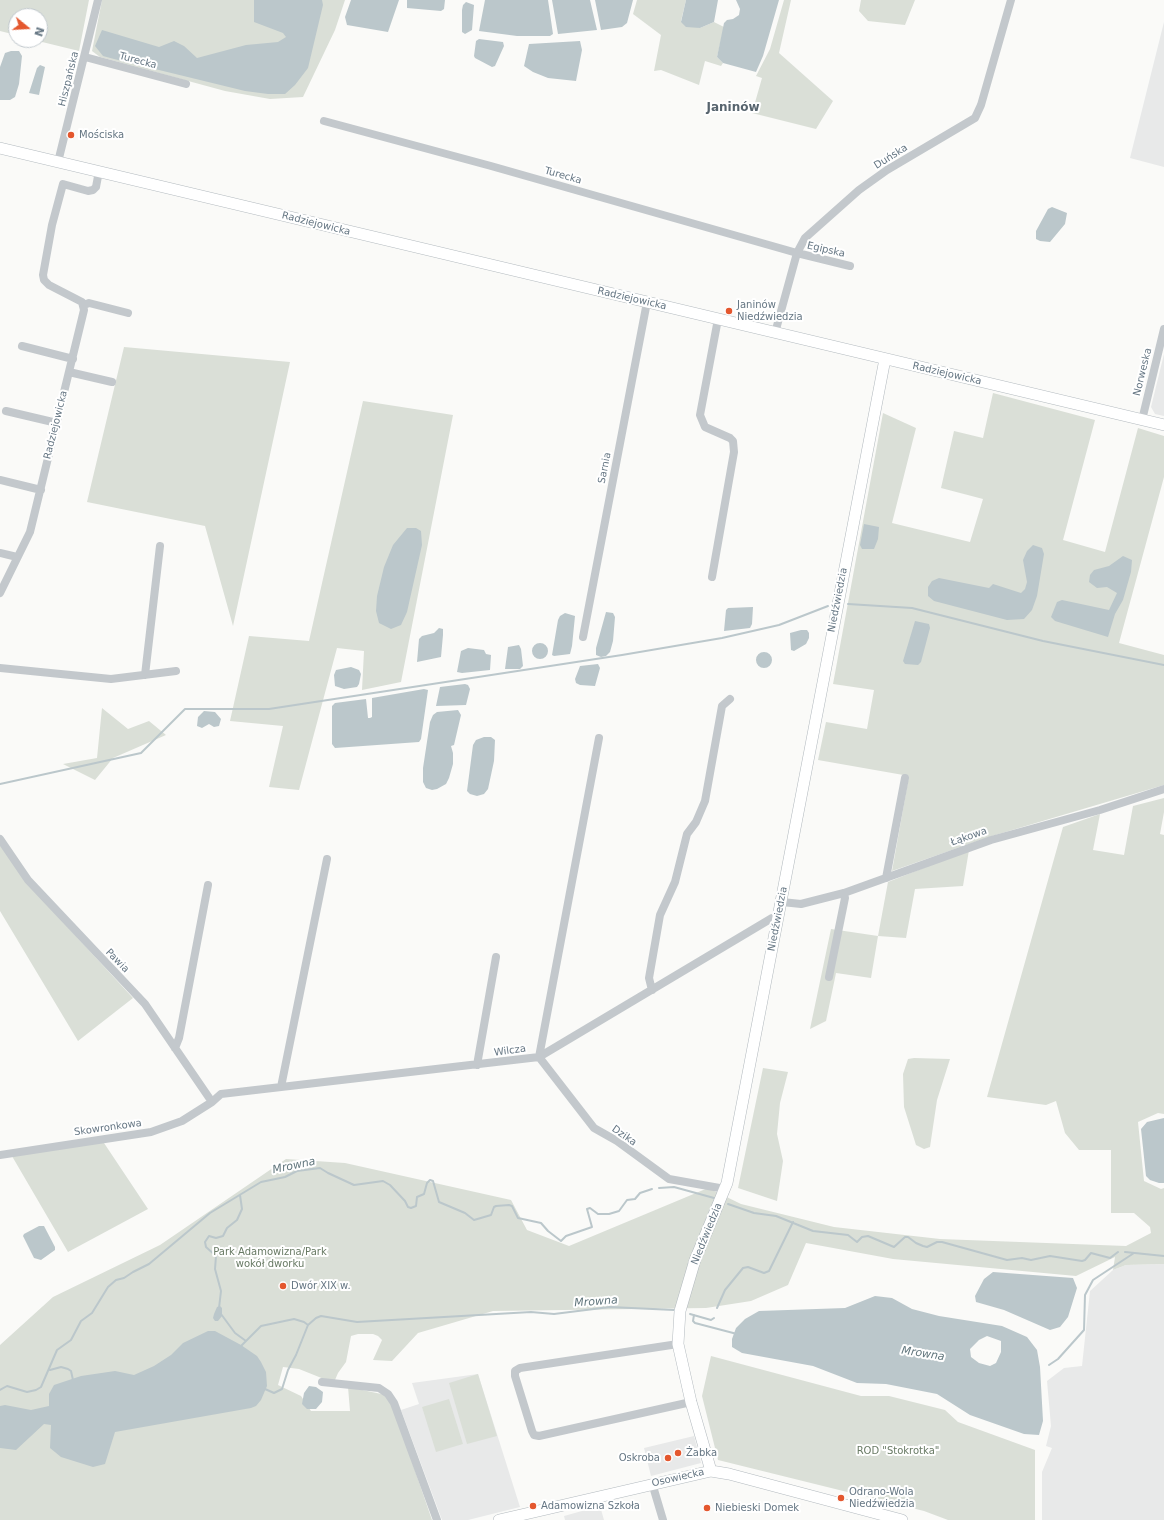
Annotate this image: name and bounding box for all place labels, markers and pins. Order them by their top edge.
place label: Mościska [79,129,124,141]
marker: Mościska [66,130,76,140]
place label: Janinów Niedźwiedzia [737,299,803,322]
marker: Janinów Niedźwiedzia [724,306,734,316]
place label: Dwór XIX w. [291,1280,351,1292]
marker: Dwór XIX w. [278,1281,288,1291]
place label: Żabka [686,1447,717,1459]
marker: Żabka [673,1448,683,1458]
place label: Oskroba [619,1452,660,1464]
marker: Oskroba [663,1453,673,1463]
place label: Odrano-Wola Niedźwiedzia [849,1486,915,1510]
marker: Odrano-Wola Niedźwiedzia [836,1493,846,1503]
place label: Adamowizna Szkoła [541,1500,640,1512]
marker: Adamowizna Szkoła [528,1501,538,1511]
place label: Niebieski Domek [715,1502,799,1514]
marker: Niebieski Domek [702,1503,712,1513]

